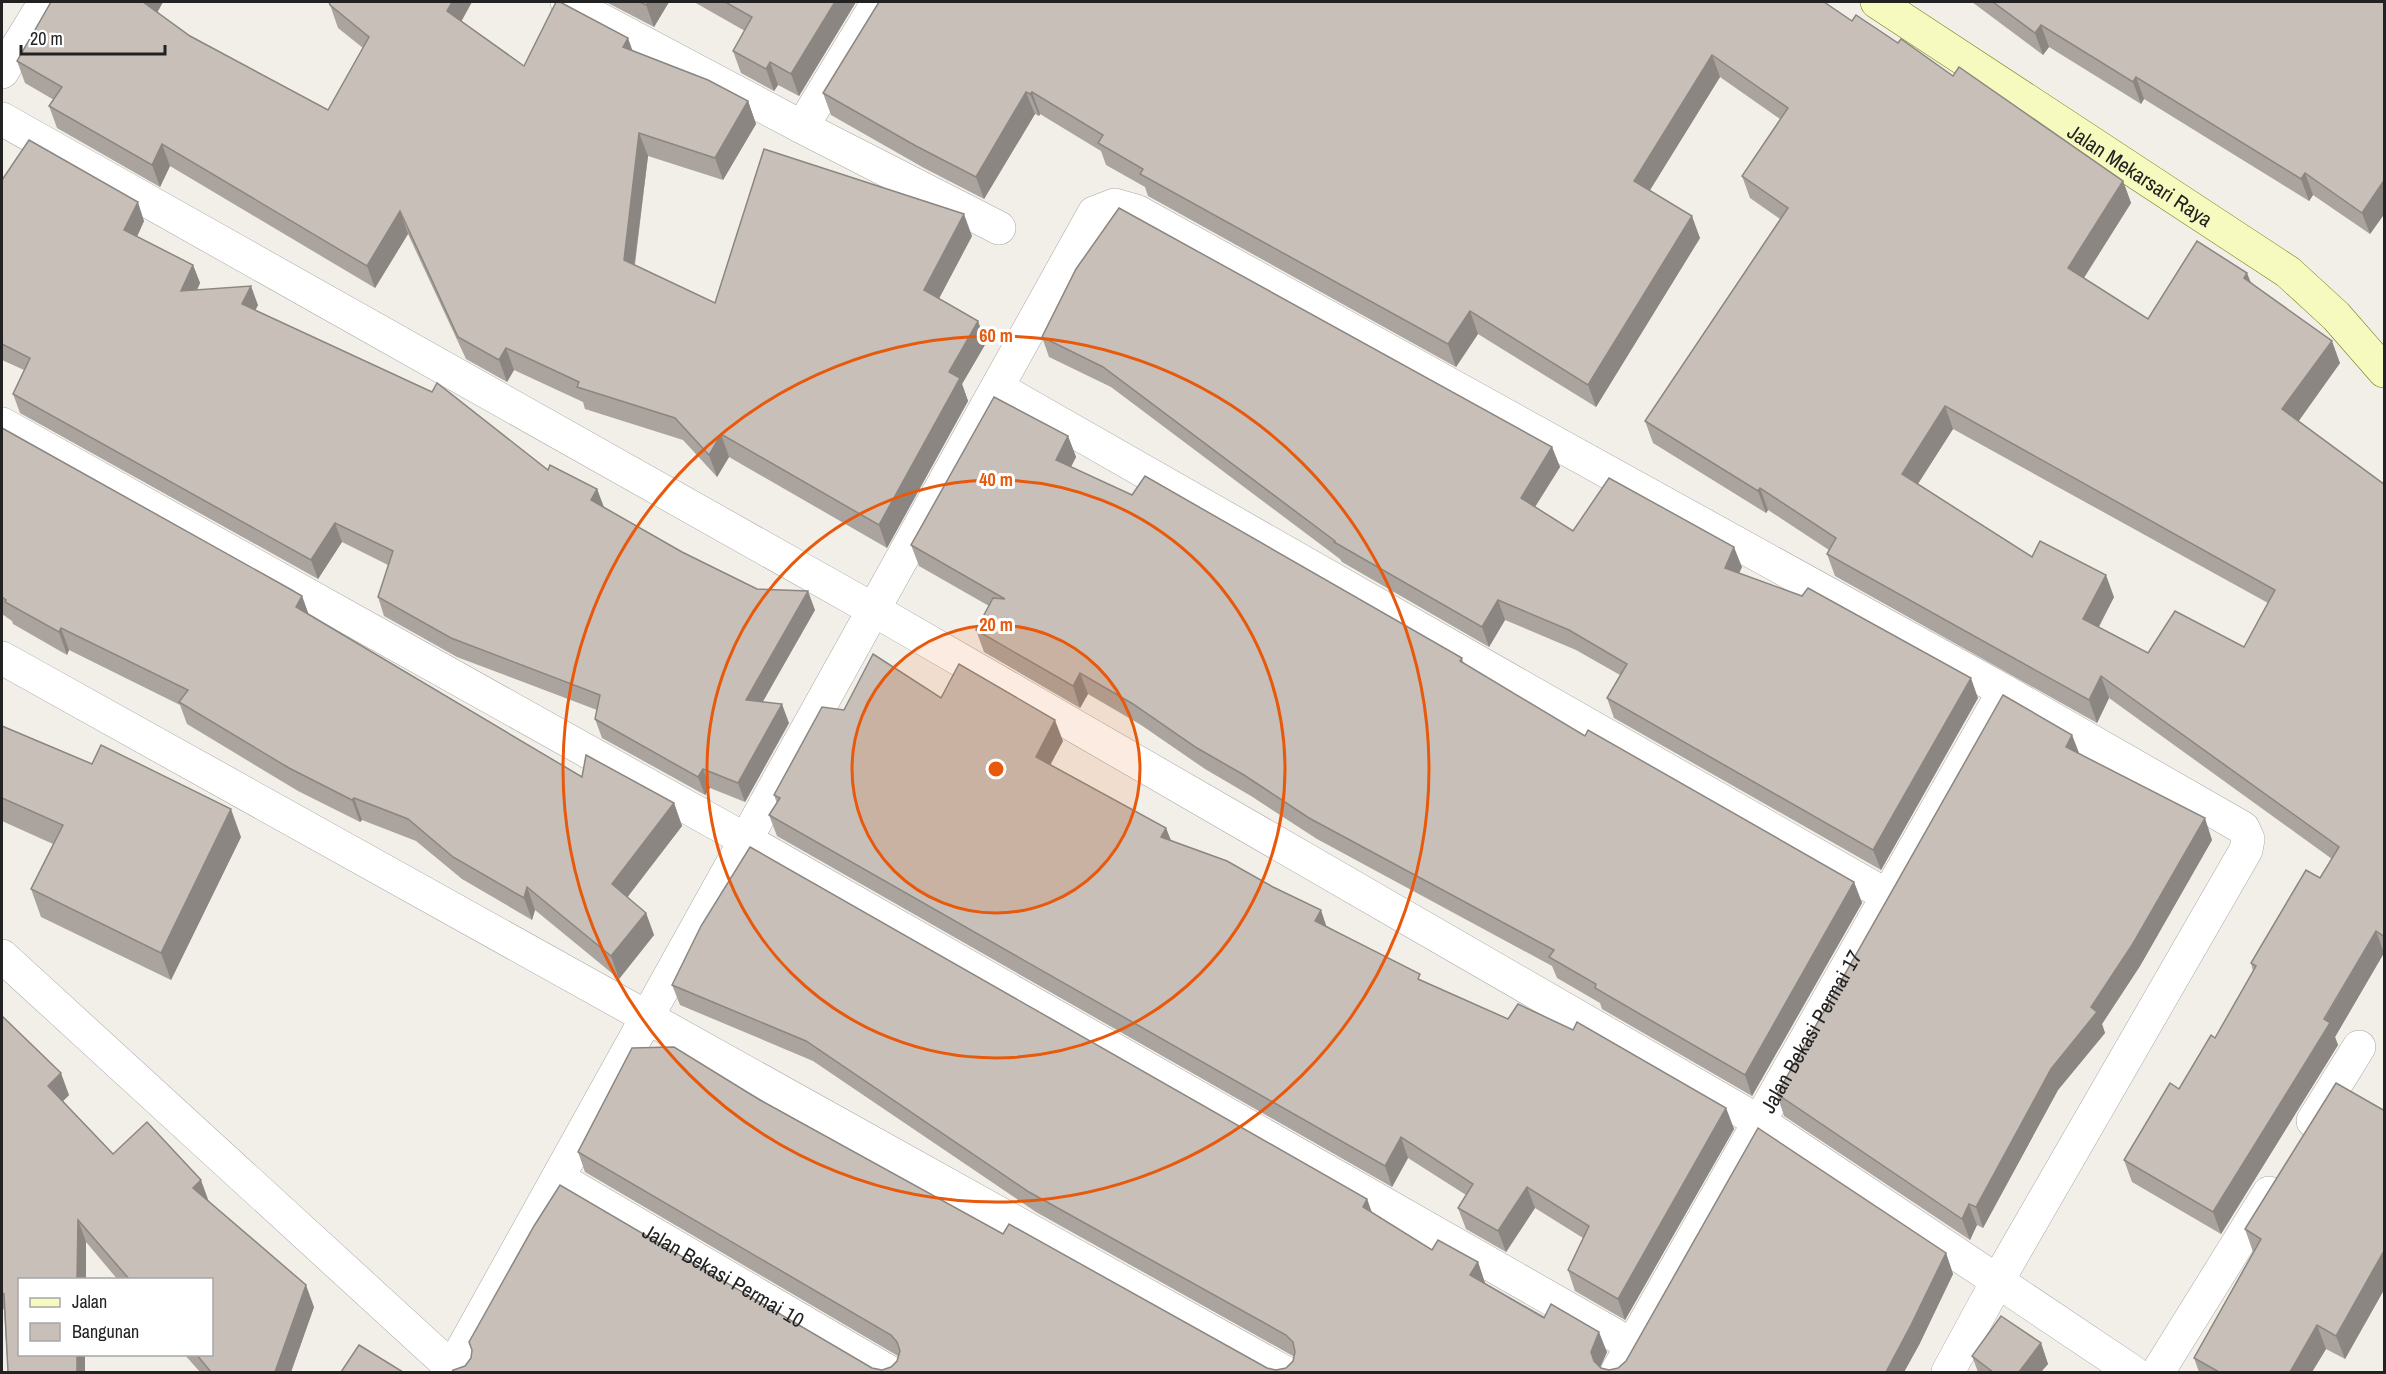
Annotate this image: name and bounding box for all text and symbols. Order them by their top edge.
scale bar [21,18,165,56]
text: 20 m [30,26,63,51]
street label: Jalan Mekarsari Raya [2062,117,2219,233]
text: 60 m [979,323,1013,348]
text: 40 m [979,467,1013,492]
text: 20 m [979,612,1013,637]
centre of rings [986,759,1006,779]
street label: Jalan Bekasi Permai 17 [1753,944,1868,1118]
street label: Jalan Bekasi Permai 10 [637,1216,810,1334]
legend [18,1278,213,1356]
text: Jalan [72,1289,107,1314]
text: Bangunan [72,1319,139,1344]

